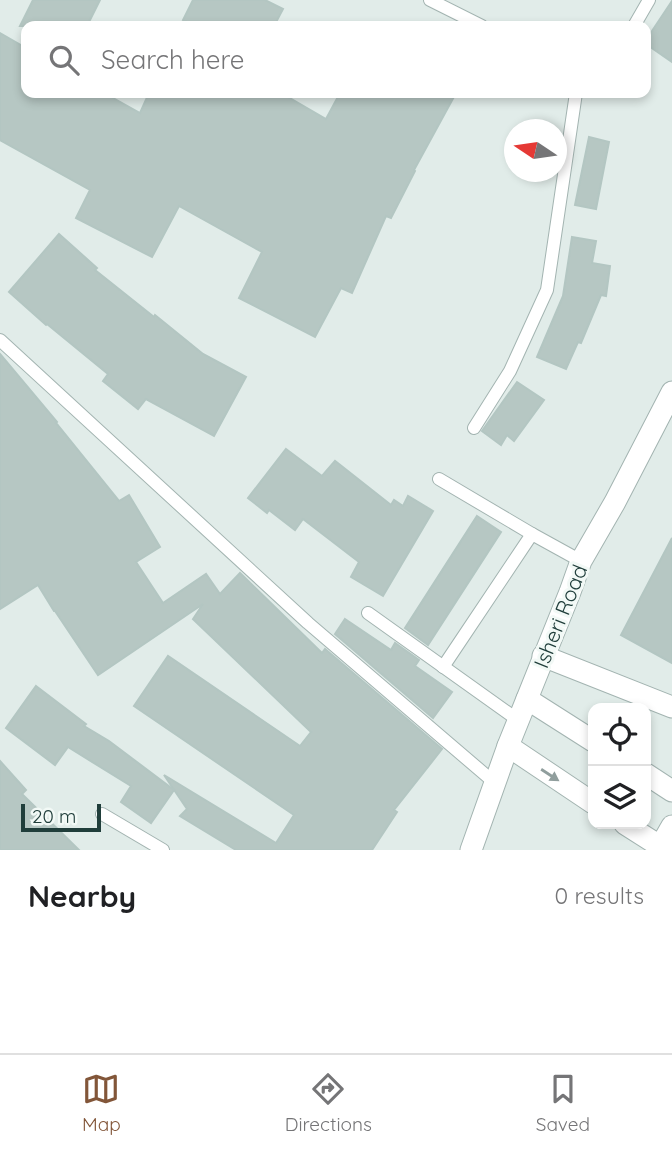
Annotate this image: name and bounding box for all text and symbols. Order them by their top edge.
search box [21,21,651,98]
icon: search [45,41,83,79]
text: Search here [101,43,245,76]
north arrow [504,119,567,182]
street label: Isheri Road [527,560,593,672]
map controls [588,703,651,829]
button: locate [588,703,651,766]
button: layers [588,766,651,829]
one-way arrow [541,768,560,781]
scale bar [21,801,102,833]
text: 20 m [32,804,76,828]
text: Nearby [28,877,136,915]
text: 0 results [555,881,644,910]
tab: Map [82,1070,121,1136]
tab: Directions [285,1070,372,1136]
tab: Saved [536,1070,590,1136]

